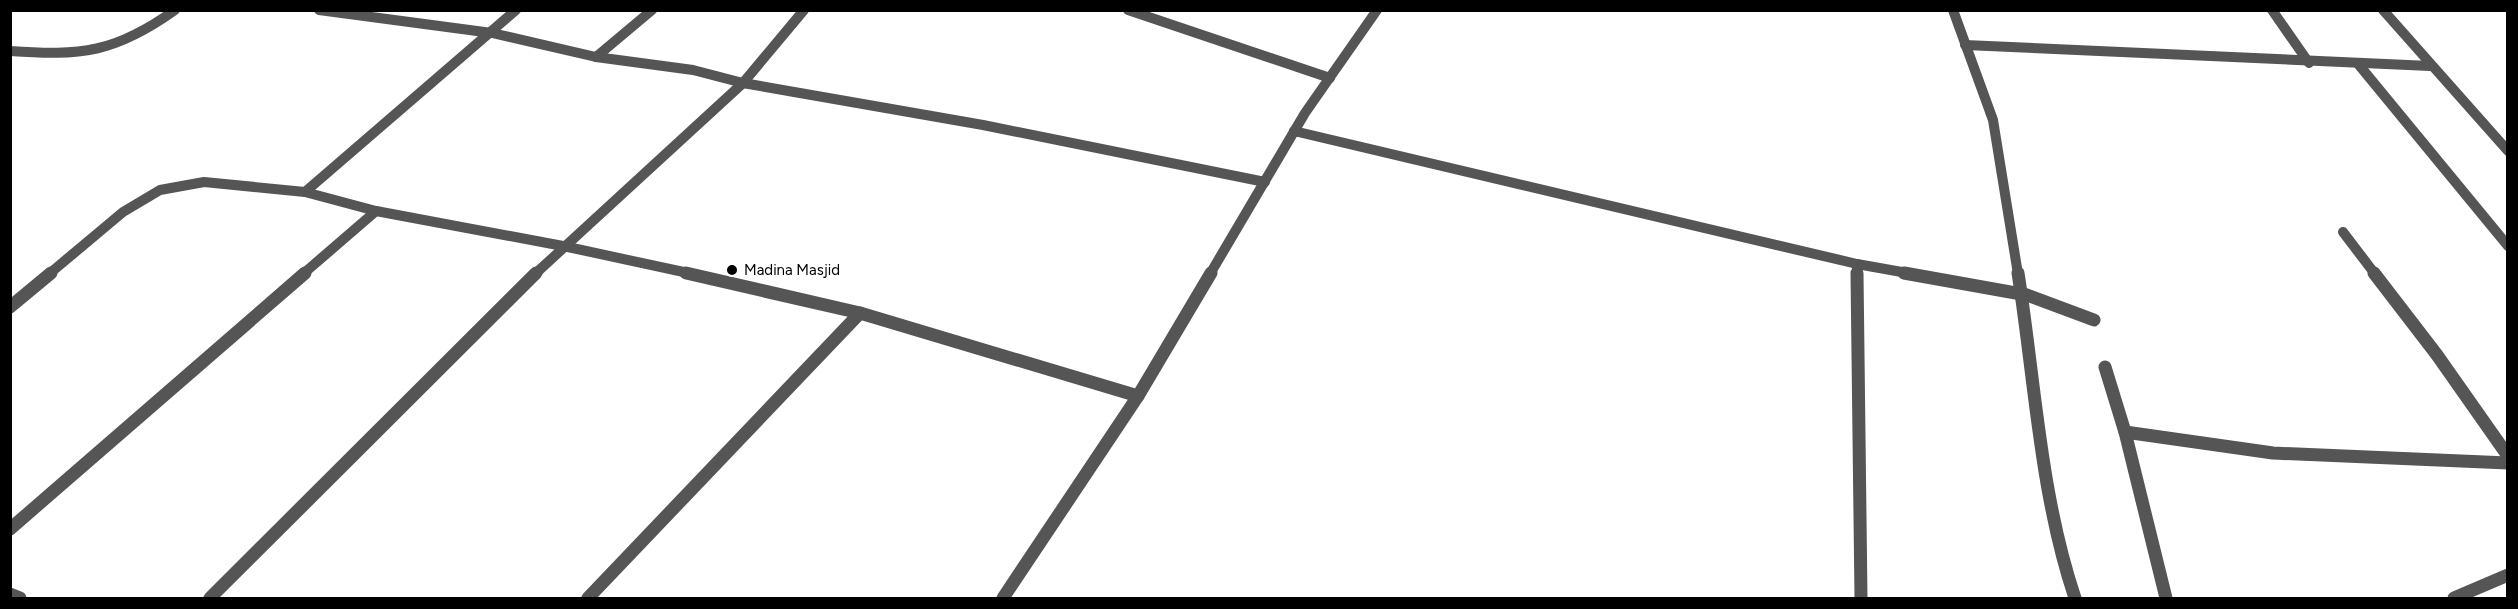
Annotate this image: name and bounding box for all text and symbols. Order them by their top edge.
place label: Madina Masjid [744,261,840,279]
marker: Madina Masjid [725,263,739,277]

